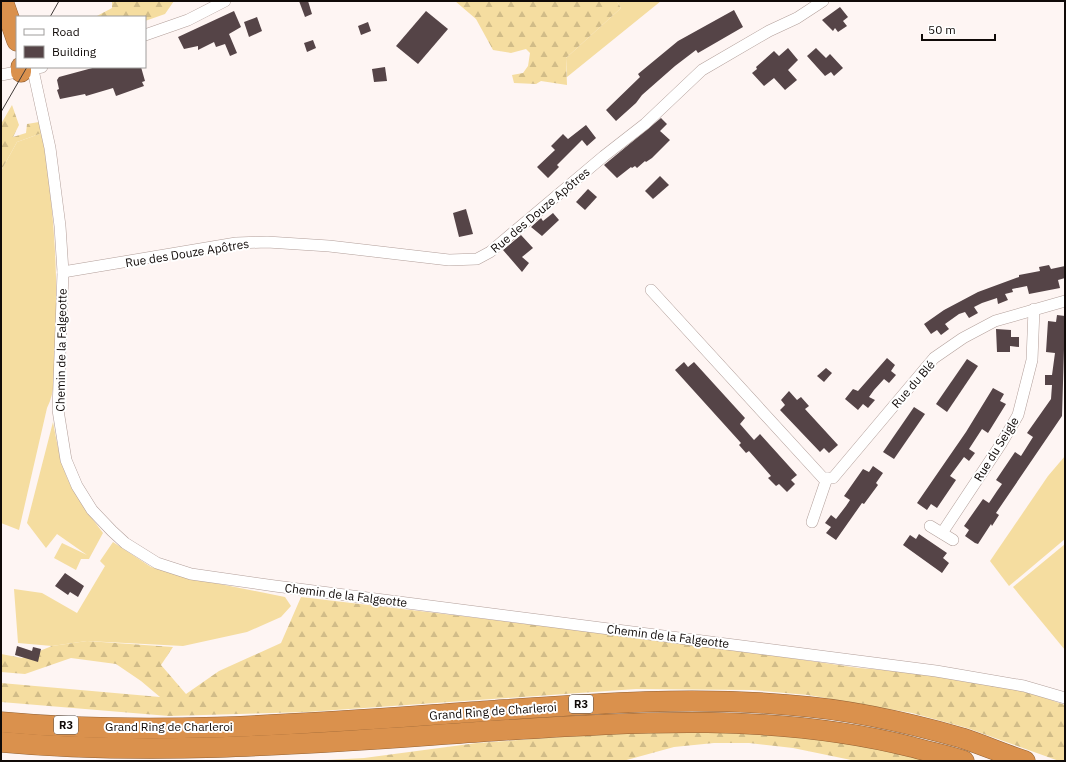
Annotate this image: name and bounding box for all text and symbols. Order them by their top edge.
legend [16,16,146,68]
scale bar [922,16,995,42]
text: 50 m [928,22,956,37]
text: Road [52,24,80,39]
text: Building [52,44,97,59]
street label: Rue des Douze Apôtres [487,164,593,256]
street label: Rue des Douze Apôtres [124,236,250,270]
street label: Chemin de la Falgeotte [52,288,70,412]
street label: Rue du Blé [888,357,938,411]
street label: Rue du Seigle [970,414,1022,484]
street label: Chemin de la Falgeotte [284,580,408,610]
street label: Chemin de la Falgeotte [606,621,730,651]
road number: R3 [569,695,593,713]
street label: Grand Ring de Charleroi [429,699,557,723]
road number: R3 [54,716,78,734]
street label: Grand Ring de Charleroi [105,719,233,734]

